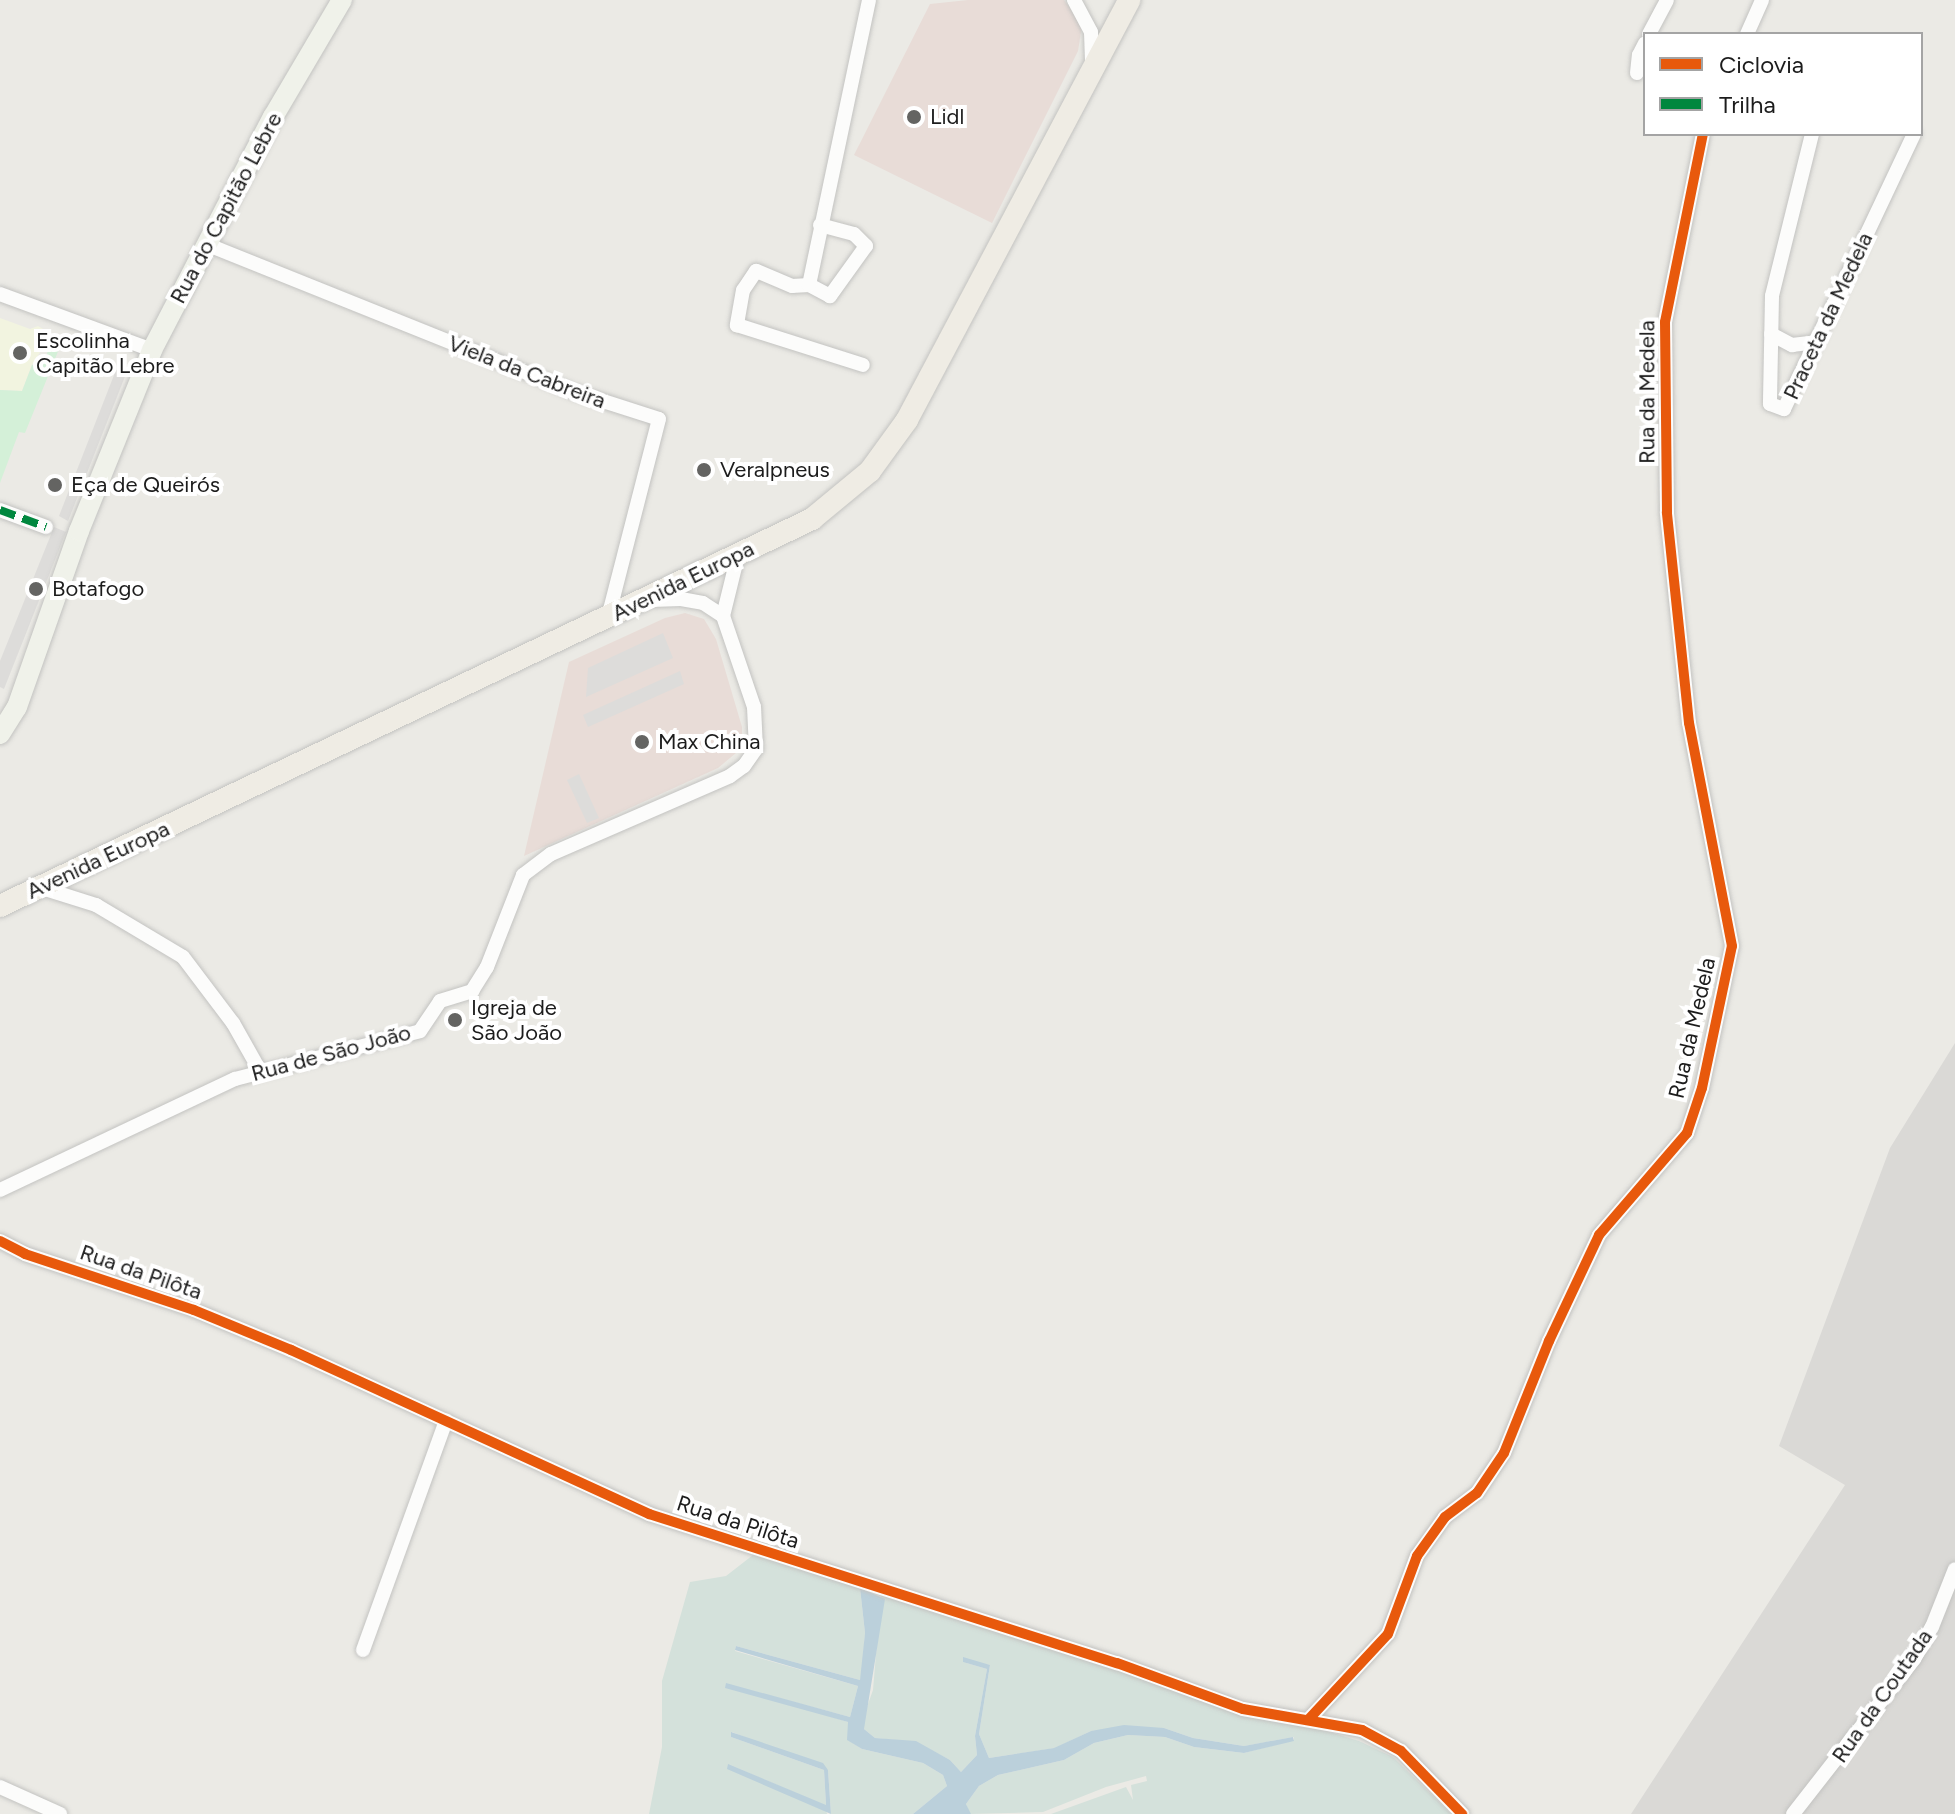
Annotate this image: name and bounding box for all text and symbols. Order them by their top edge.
legend [1643,32,1923,136]
text: Ciclovia [1719,50,1804,79]
text: Trilha [1719,90,1776,119]
place label: Lidl [930,104,964,130]
street label: Rua do Capitão Lebre [164,108,288,308]
marker: Lidl [905,108,923,126]
street label: Praceta da Medela [1778,228,1878,404]
street label: Rua da Medela [1634,320,1660,464]
place label: Escolinha Capitão Lebre [36,327,175,378]
street label: Viela da Cabreira [445,330,609,414]
marker: Escolinha Capitão Lebre [11,344,29,362]
place label: Veralpneus [720,457,830,483]
marker: Veralpneus [695,461,713,479]
place label: Eça de Queirós [71,472,220,498]
marker: Eça de Queirós [46,476,64,494]
street label: Avenida Europa [608,535,758,627]
place label: Botafogo [52,576,144,602]
marker: Botafogo [27,580,45,598]
place label: Max China [658,729,760,755]
marker: Max China [633,733,651,751]
street label: Avenida Europa [22,815,174,905]
street label: Rua da Medela [1663,955,1721,1101]
place label: Igreja de São João [471,994,562,1046]
marker: Igreja de São João [446,1011,464,1029]
street label: Rua de São João [248,1019,414,1087]
street label: Rua da Pilôta [77,1239,205,1305]
street label: Rua da Pilôta [673,1490,803,1554]
street label: Rua da Coutada [1826,1624,1938,1768]

